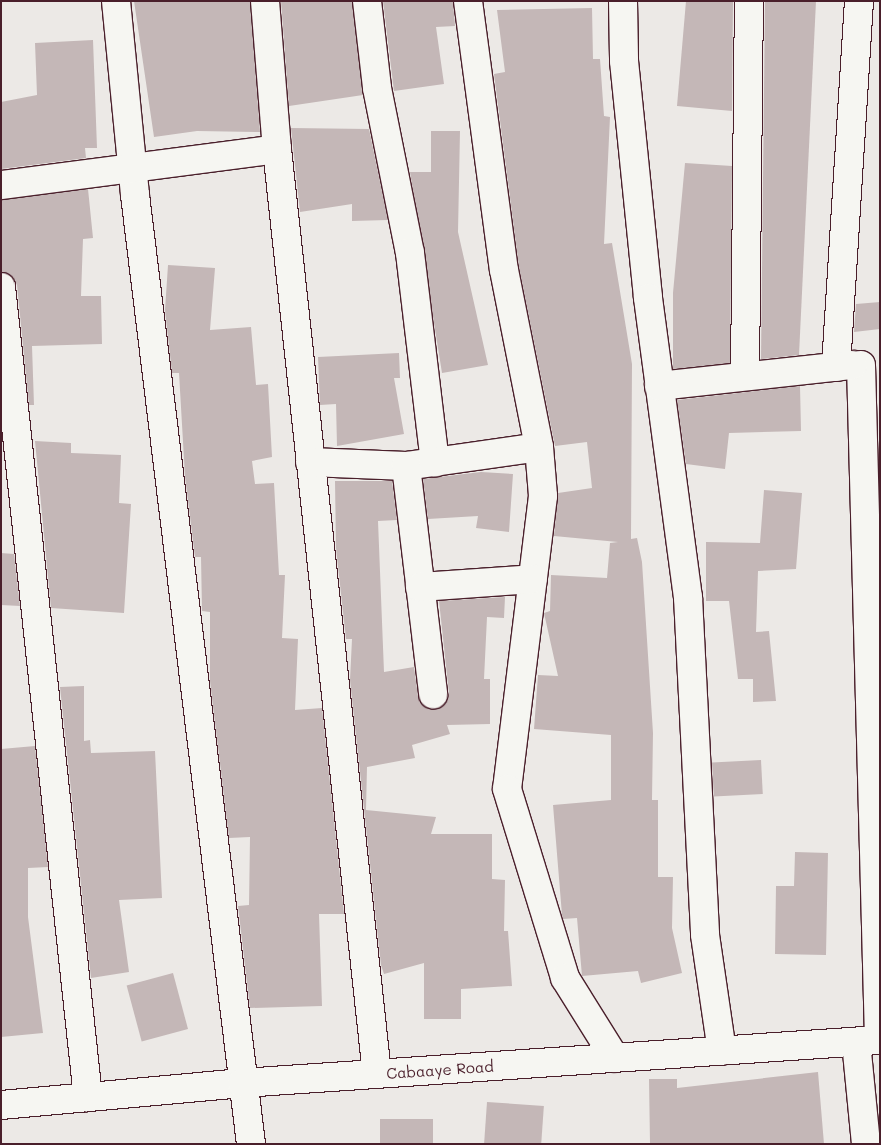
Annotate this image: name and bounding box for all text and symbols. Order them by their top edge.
street label: Cabaaye Road [386,1057,494,1083]

